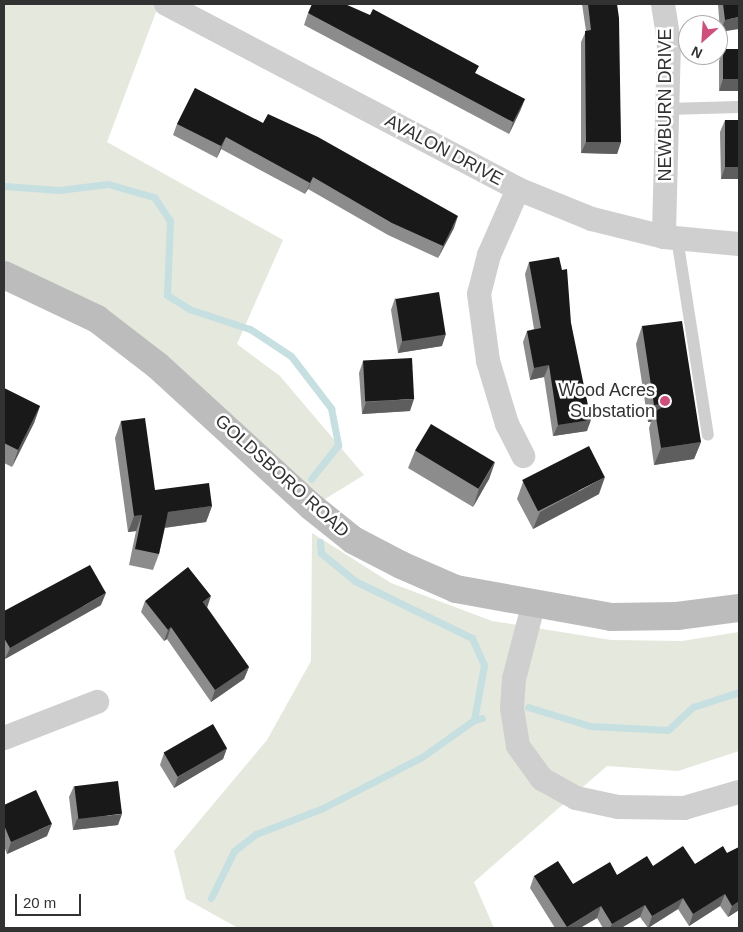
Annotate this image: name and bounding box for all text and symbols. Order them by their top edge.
north arrow [678,15,728,65]
street label: NEWBURN DRIVE [654,28,676,182]
text: N [689,43,705,62]
street label: AVALON DRIVE [381,110,507,190]
place label: Wood Acres Substation [557,380,655,422]
marker: Wood Acres Substation [659,395,671,407]
street label: GOLDSBORO ROAD [210,410,354,542]
scale bar [18,884,84,916]
text: 20 m [23,894,56,911]

